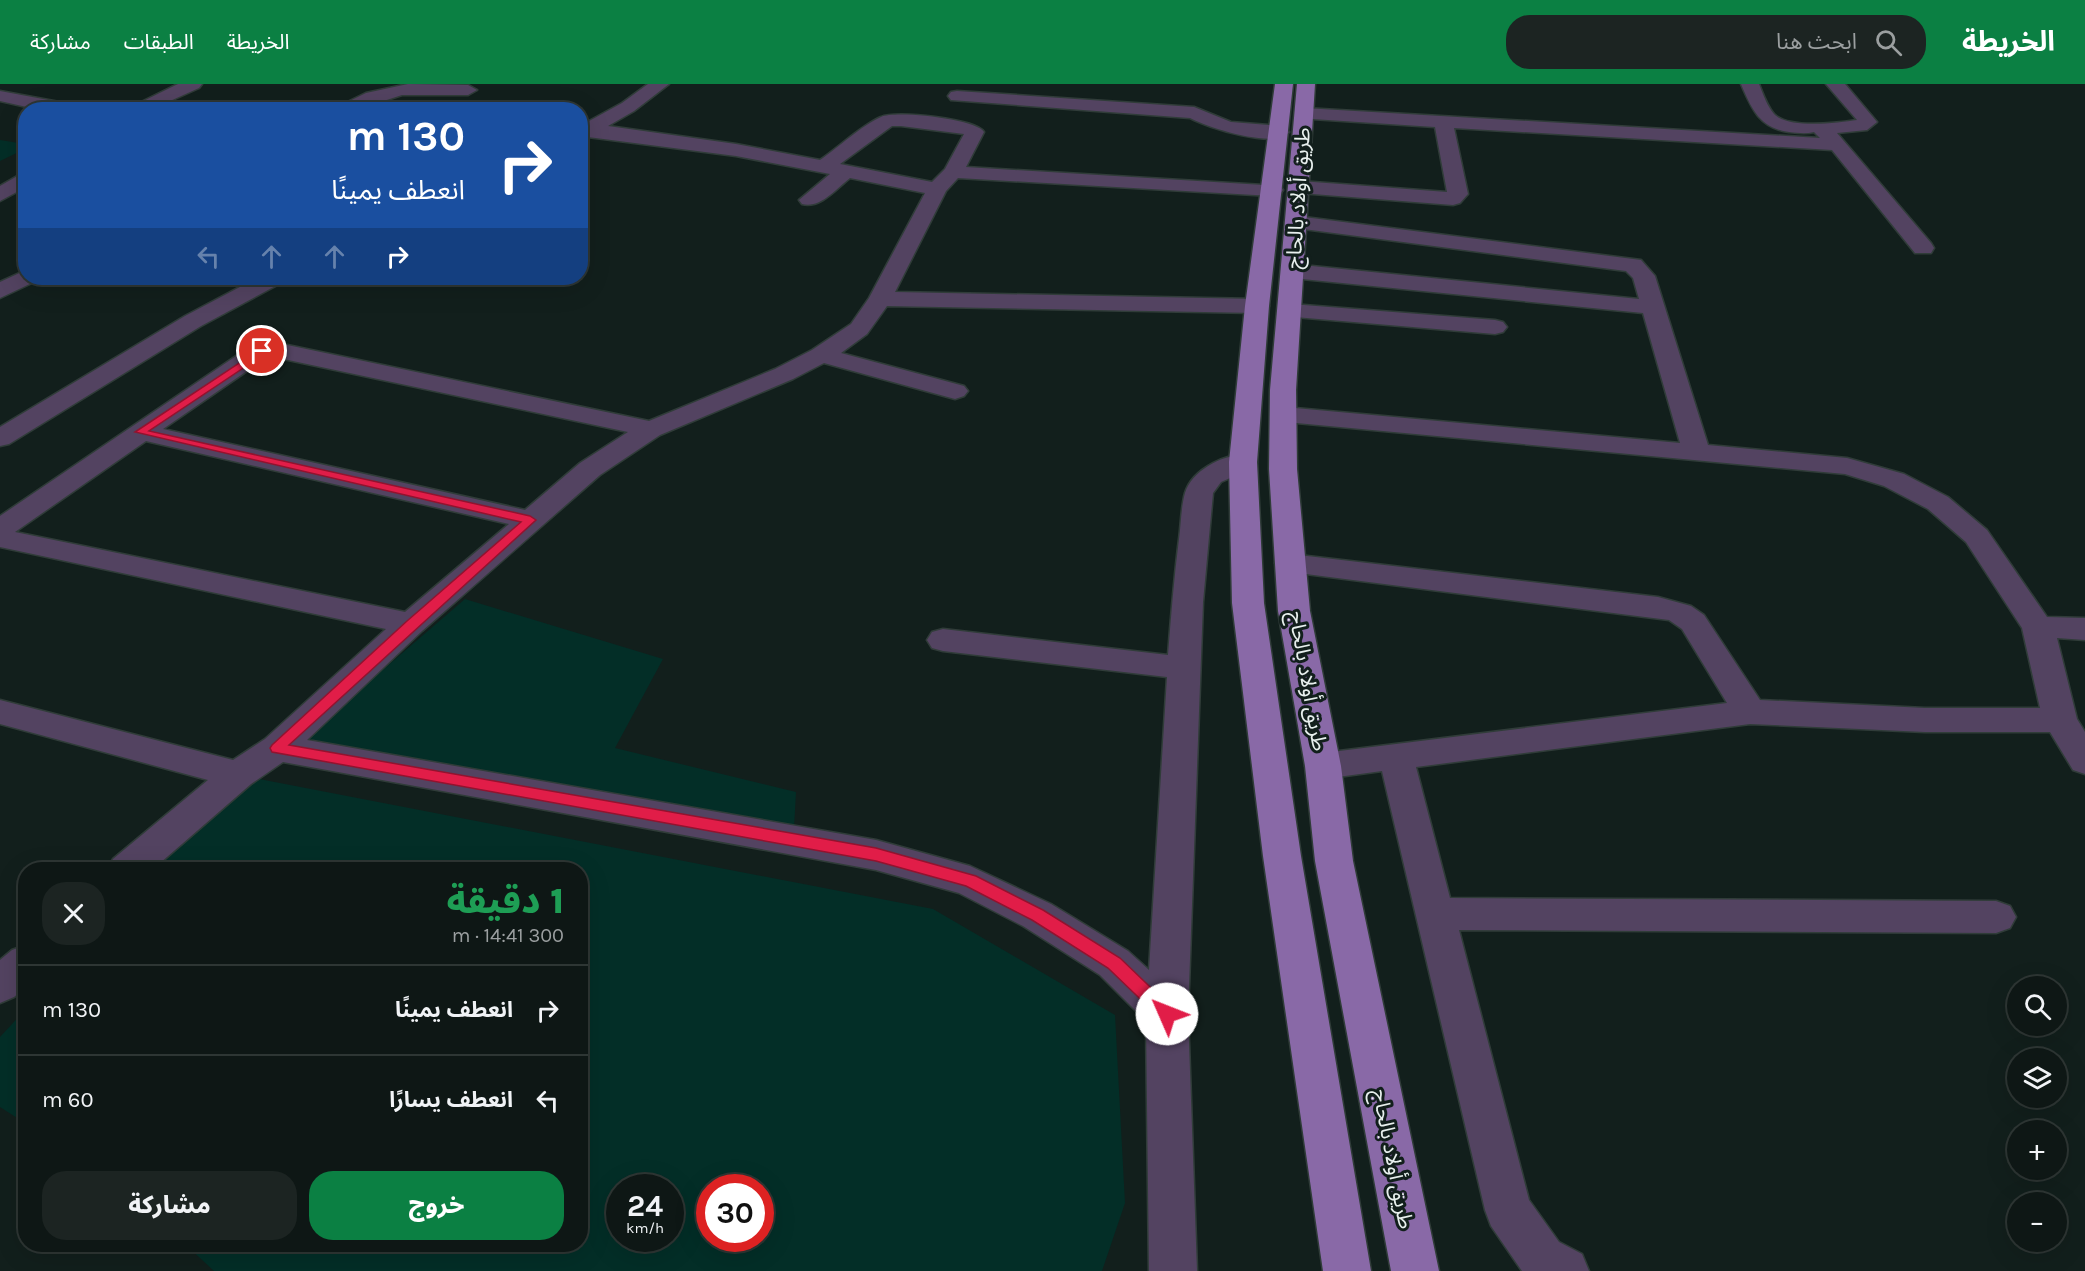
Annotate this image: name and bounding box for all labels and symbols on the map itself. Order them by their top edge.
street label: طريق أولاد بالحاج [1280,126,1318,270]
pin [236,325,287,376]
street label: طريق أولاد بالحاج [1281,609,1333,753]
position arrow [1135,982,1199,1046]
street label: طريق أولاد بالحاج [1365,1087,1419,1231]
speed limit sign: 30 [696,1174,774,1252]

